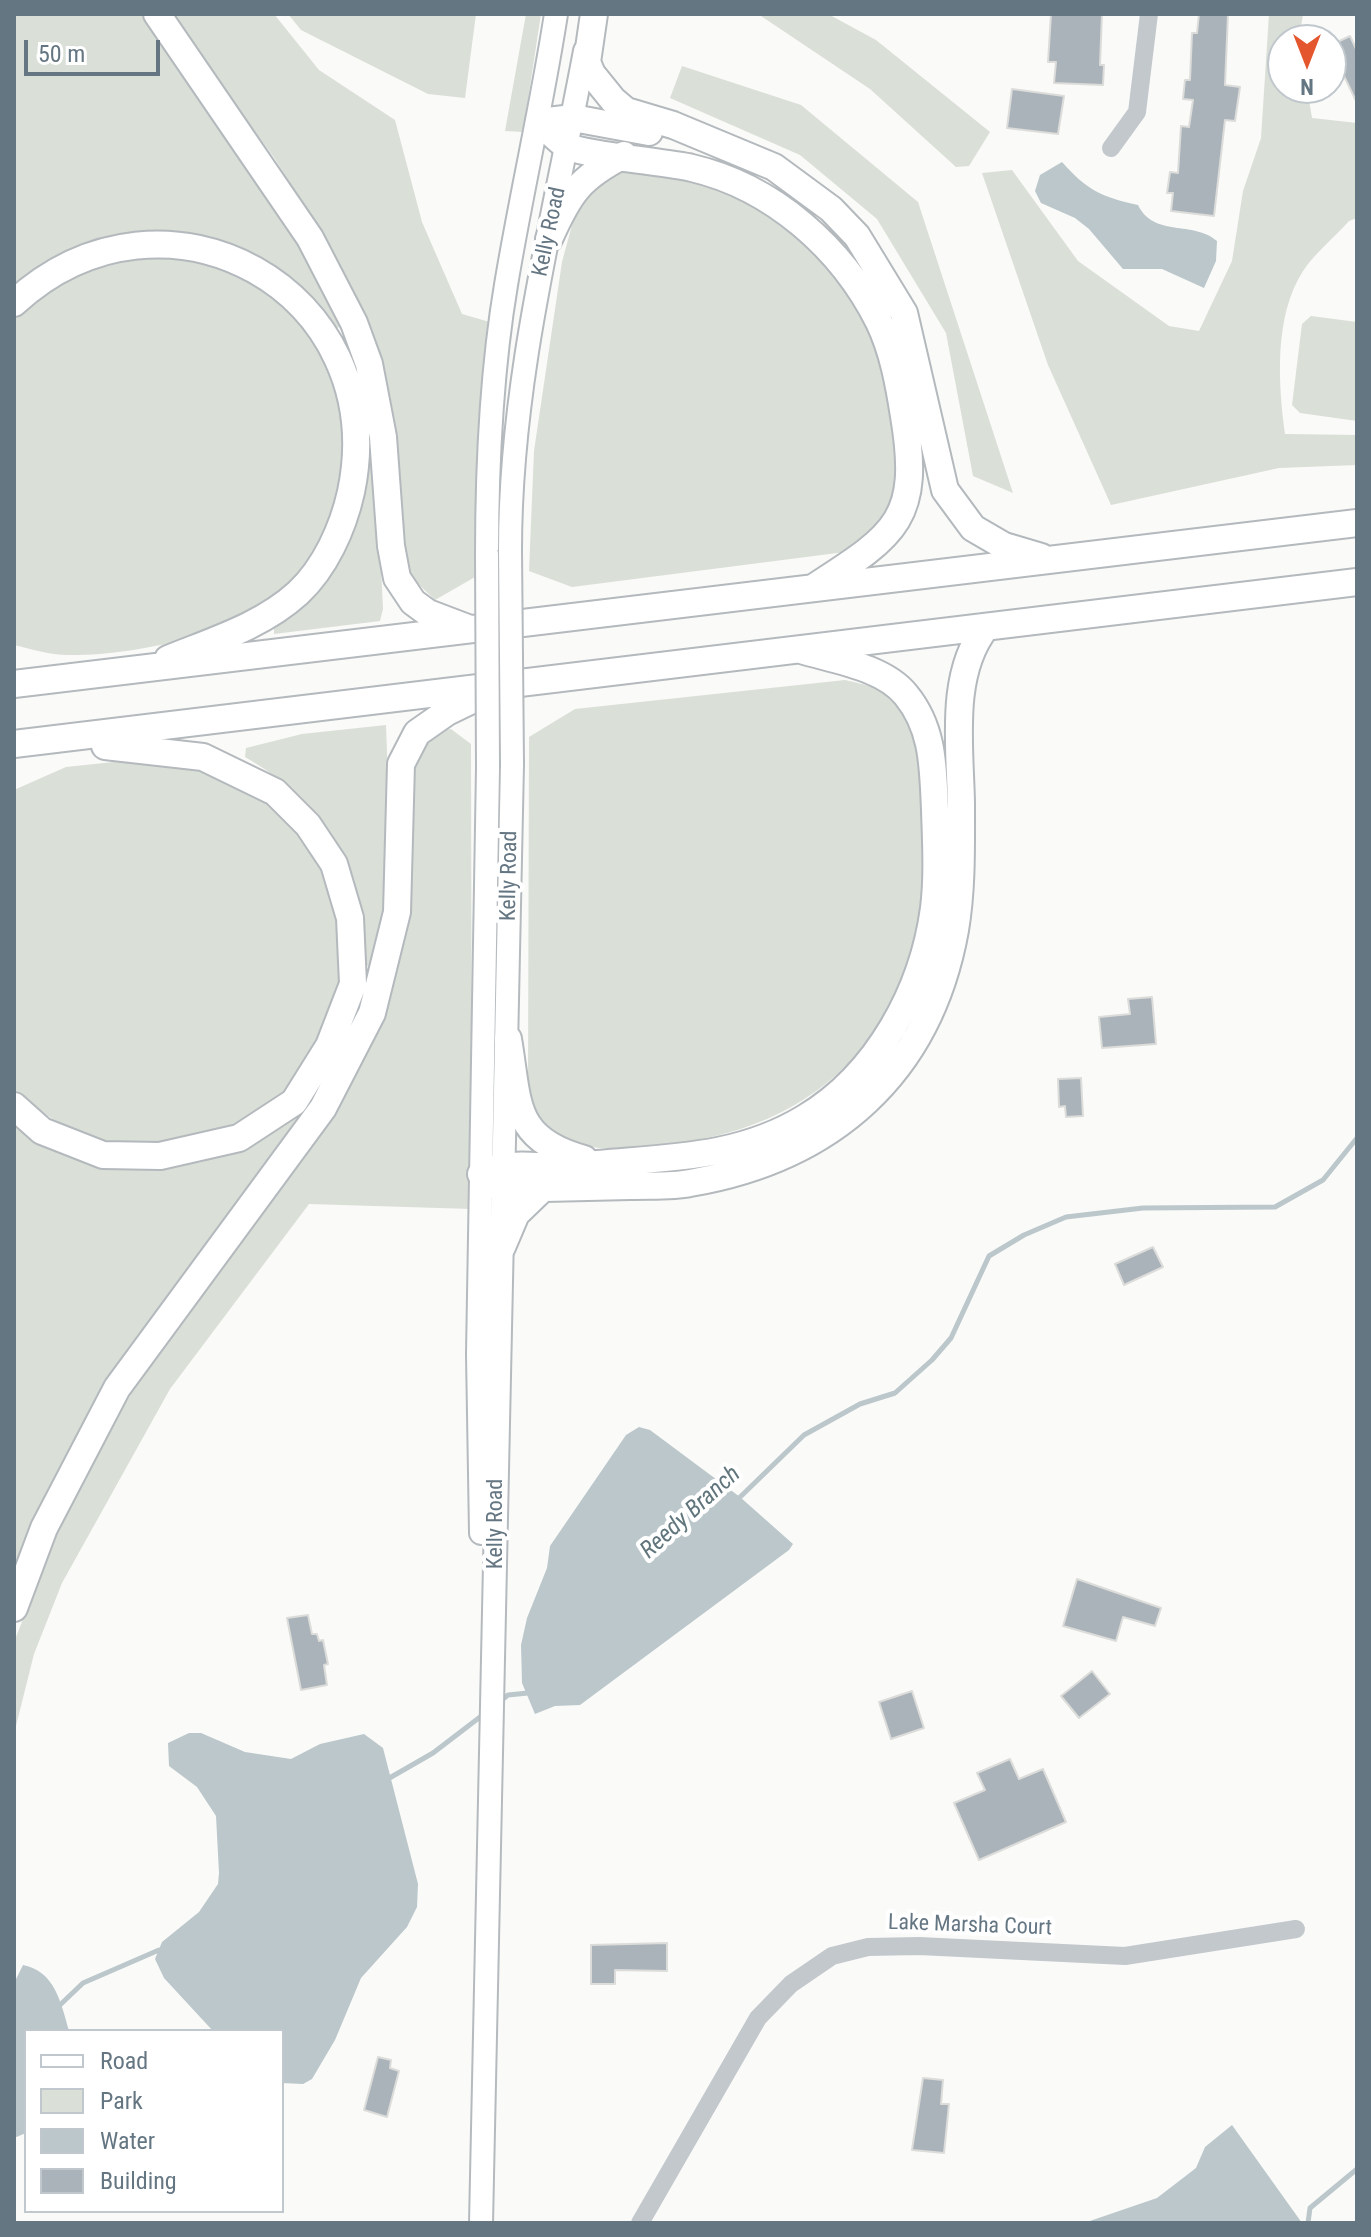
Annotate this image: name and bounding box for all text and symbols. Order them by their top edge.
scale bar [28,24,164,74]
north arrow [1267,24,1347,104]
text: 50 m [38,40,85,68]
text: N [1300,74,1314,99]
street label: Kelly Road [528,185,572,279]
street label: Kelly Road [496,831,524,921]
water label: Reedy Branch [635,1461,747,1565]
street label: Kelly Road [483,1479,509,1569]
street label: Lake Marsha Court [888,1910,1052,1942]
legend [24,2029,284,2213]
text: Road [100,2047,148,2075]
text: Park [100,2087,143,2115]
text: Water [100,2127,155,2155]
text: Building [100,2167,177,2195]

